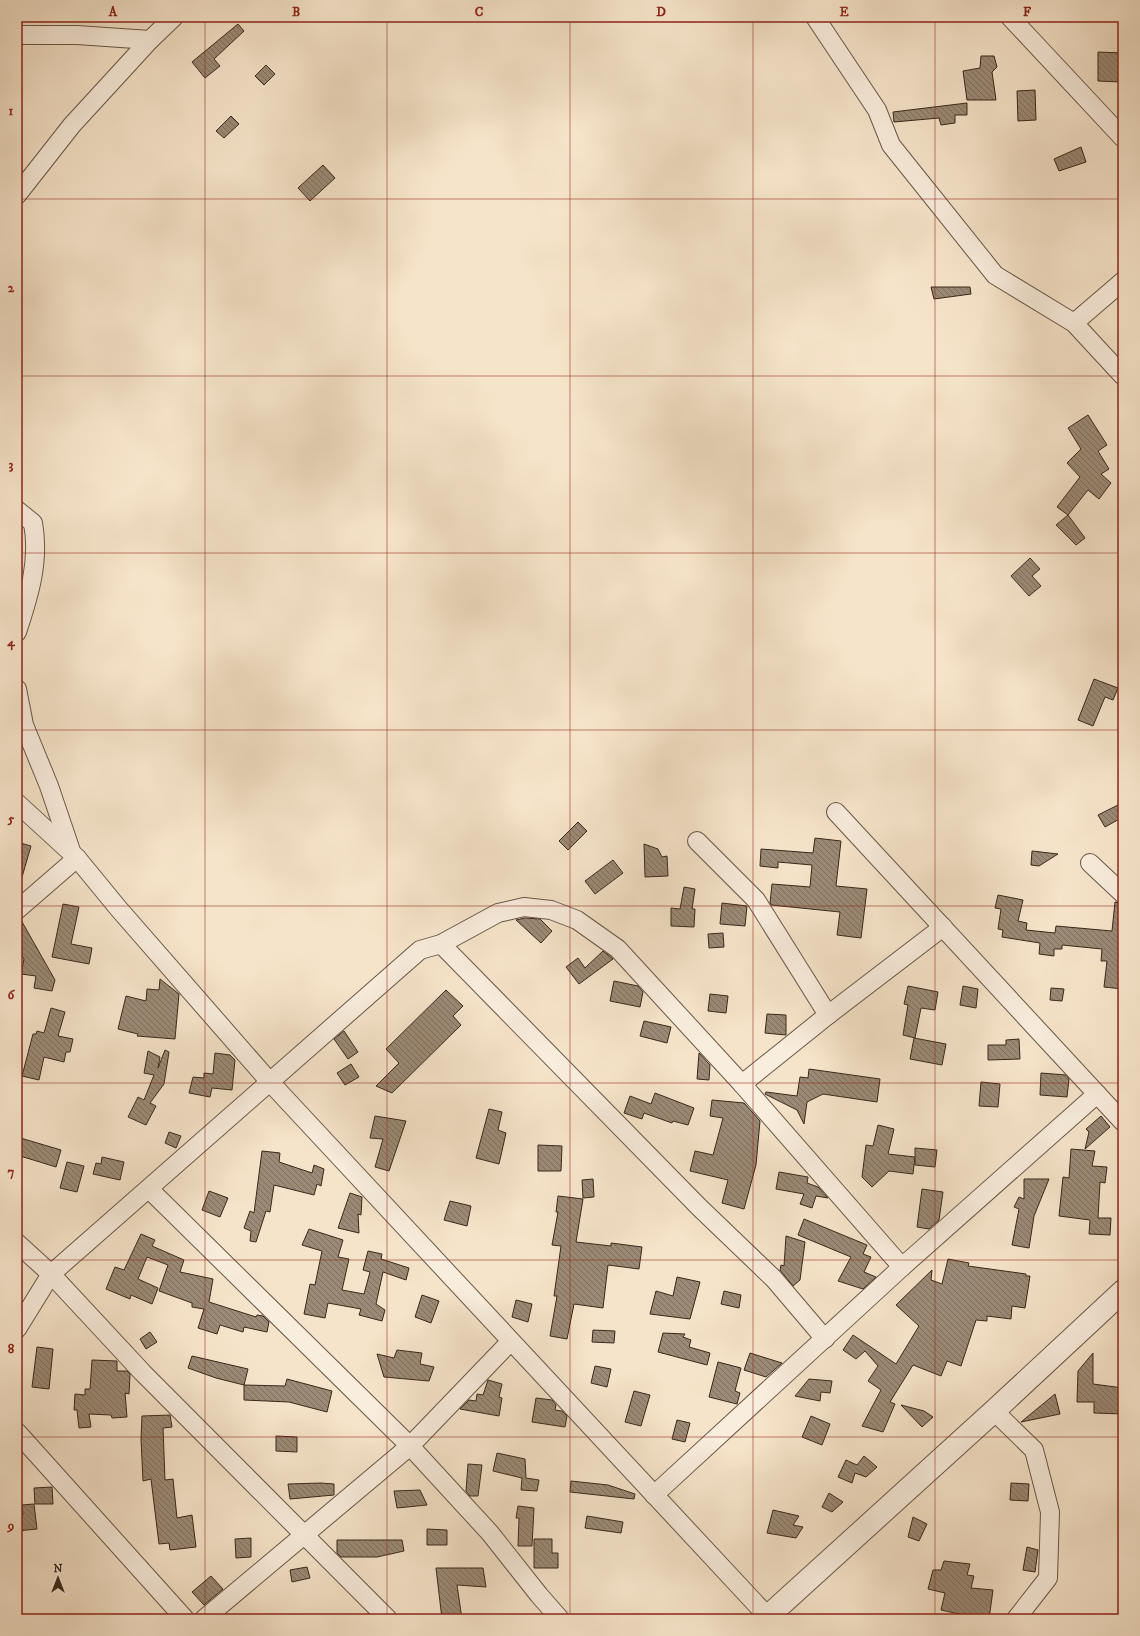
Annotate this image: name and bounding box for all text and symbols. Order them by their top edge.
text: A [108,4,118,20]
text: B [292,4,300,20]
text: C [475,4,484,20]
text: D [656,4,666,20]
text: E [839,4,849,20]
text: F [1023,4,1032,20]
text: 1 [9,103,14,119]
text: 2 [8,280,15,296]
text: 3 [9,457,14,473]
text: 4 [6,634,15,651]
text: 5 [7,811,15,827]
text: 6 [8,987,16,1003]
text: 7 [8,1164,15,1180]
text: 8 [8,1341,15,1357]
text: 9 [7,1518,14,1534]
north arrow [38,1558,78,1598]
text: N [53,1562,63,1576]

